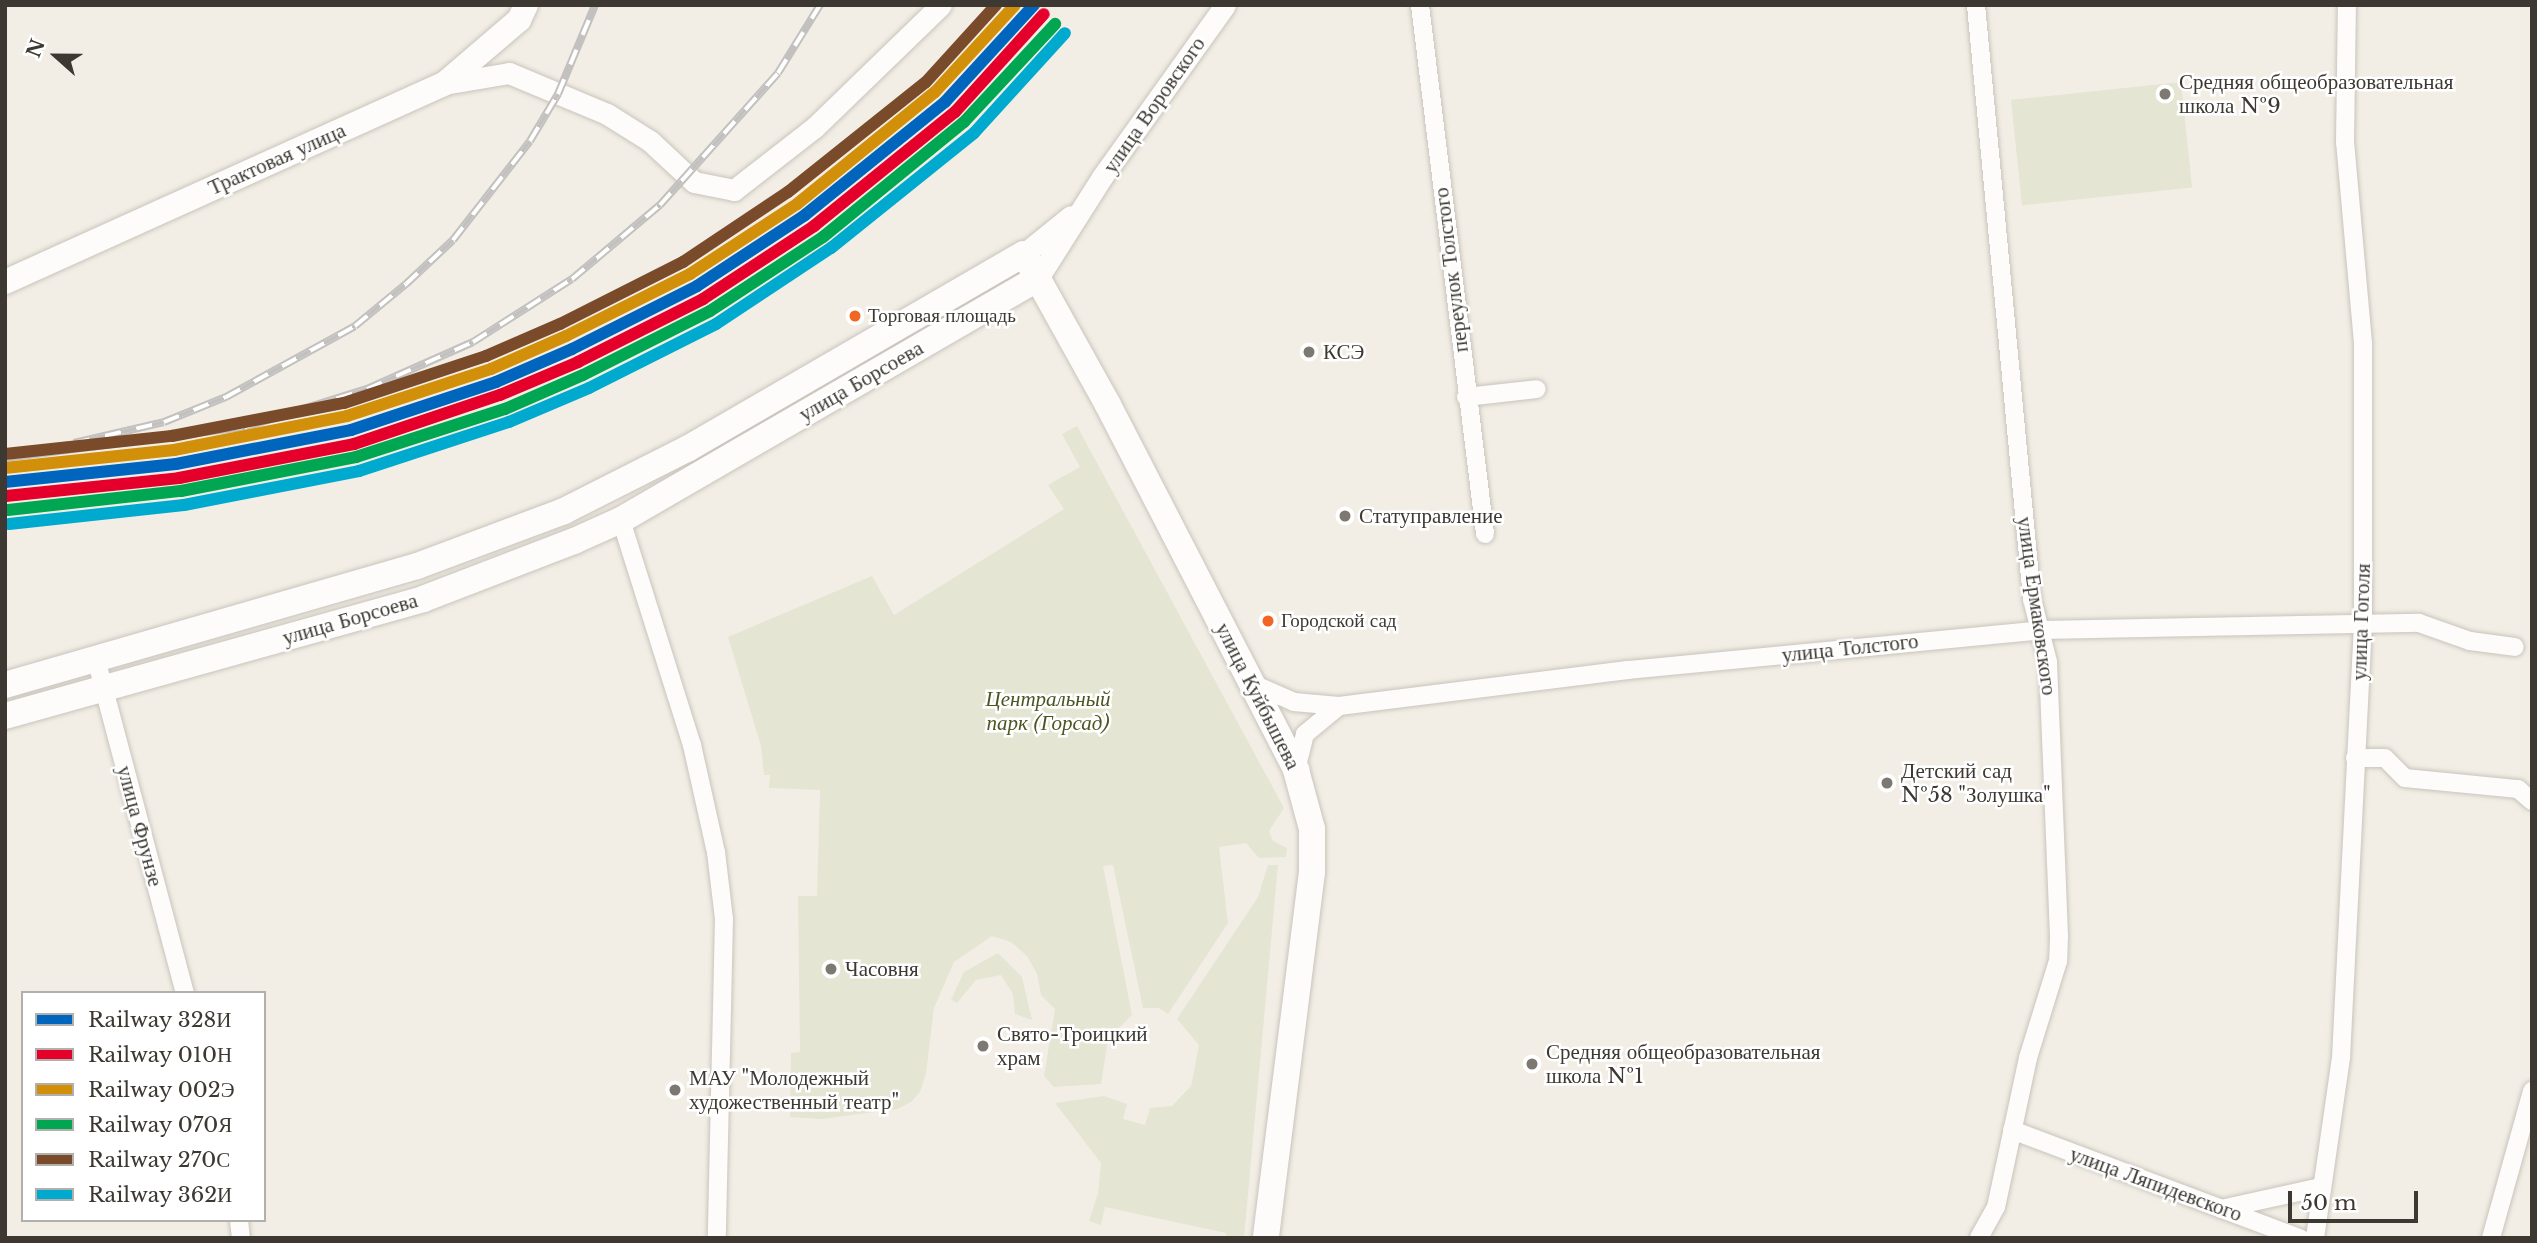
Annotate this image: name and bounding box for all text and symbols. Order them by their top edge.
north arrow [21,21,91,91]
street label: улица Воровского [1098,32,1210,178]
text: N [22,36,50,61]
place label: Средняя общеобразовательная школа №9 [2179,69,2453,119]
marker: Средняя общеобразовательная школа №9 [2157,86,2173,102]
street label: Трактовая улица [204,117,350,201]
street label: переулок Толстого [1428,186,1474,354]
place label: Торговая площадь [868,305,1016,327]
marker: Торговая площадь [848,309,862,323]
street label: улица Борсоева [794,335,928,427]
place label: КСЭ [1323,339,1364,365]
marker: КСЭ [1301,344,1317,360]
place label: Статуправление [1359,503,1503,529]
marker: Статуправление [1337,508,1353,524]
street label: улица Ермаковского [2012,515,2062,697]
street label: улица Гоголя [2346,563,2376,681]
street label: улица Борсоева [280,588,420,650]
place label: Городской сад [1281,610,1397,632]
marker: Городской сад [1261,614,1275,628]
street label: улица Куйбышева [1210,618,1306,774]
street label: улица Толстого [1780,628,1920,668]
park label: Центральный парк (Горсад) [986,686,1110,736]
place label: Детский сад №58 "Золушка" [1901,758,2051,808]
street label: улица Фрунзе [112,763,168,889]
marker: Детский сад №58 "Золушка" [1879,775,1895,791]
place label: Часовня [845,956,919,982]
marker: Часовня [823,961,839,977]
legend [21,991,266,1222]
text: Railway 328И [88,1007,232,1033]
place label: Свято-Троицкий храм [997,1021,1148,1071]
marker: Свято-Троицкий храм [975,1038,991,1054]
place label: Средняя общеобразовательная школа №1 [1546,1039,1820,1089]
text: Railway 010Н [88,1042,232,1068]
marker: Средняя общеобразовательная школа №1 [1524,1056,1540,1072]
place label: МАУ "Молодежный художественный театр" [689,1065,899,1115]
text: Railway 002Э [88,1077,235,1103]
marker: МАУ "Молодежный художественный театр" [667,1082,683,1098]
text: Railway 070Я [88,1112,232,1138]
street label: улица Ляпидевского [2066,1141,2246,1227]
text: Railway 270С [88,1147,230,1173]
scale bar [2292,1176,2422,1220]
text: Railway 362И [88,1182,232,1208]
text: 50 m [2301,1190,2356,1216]

